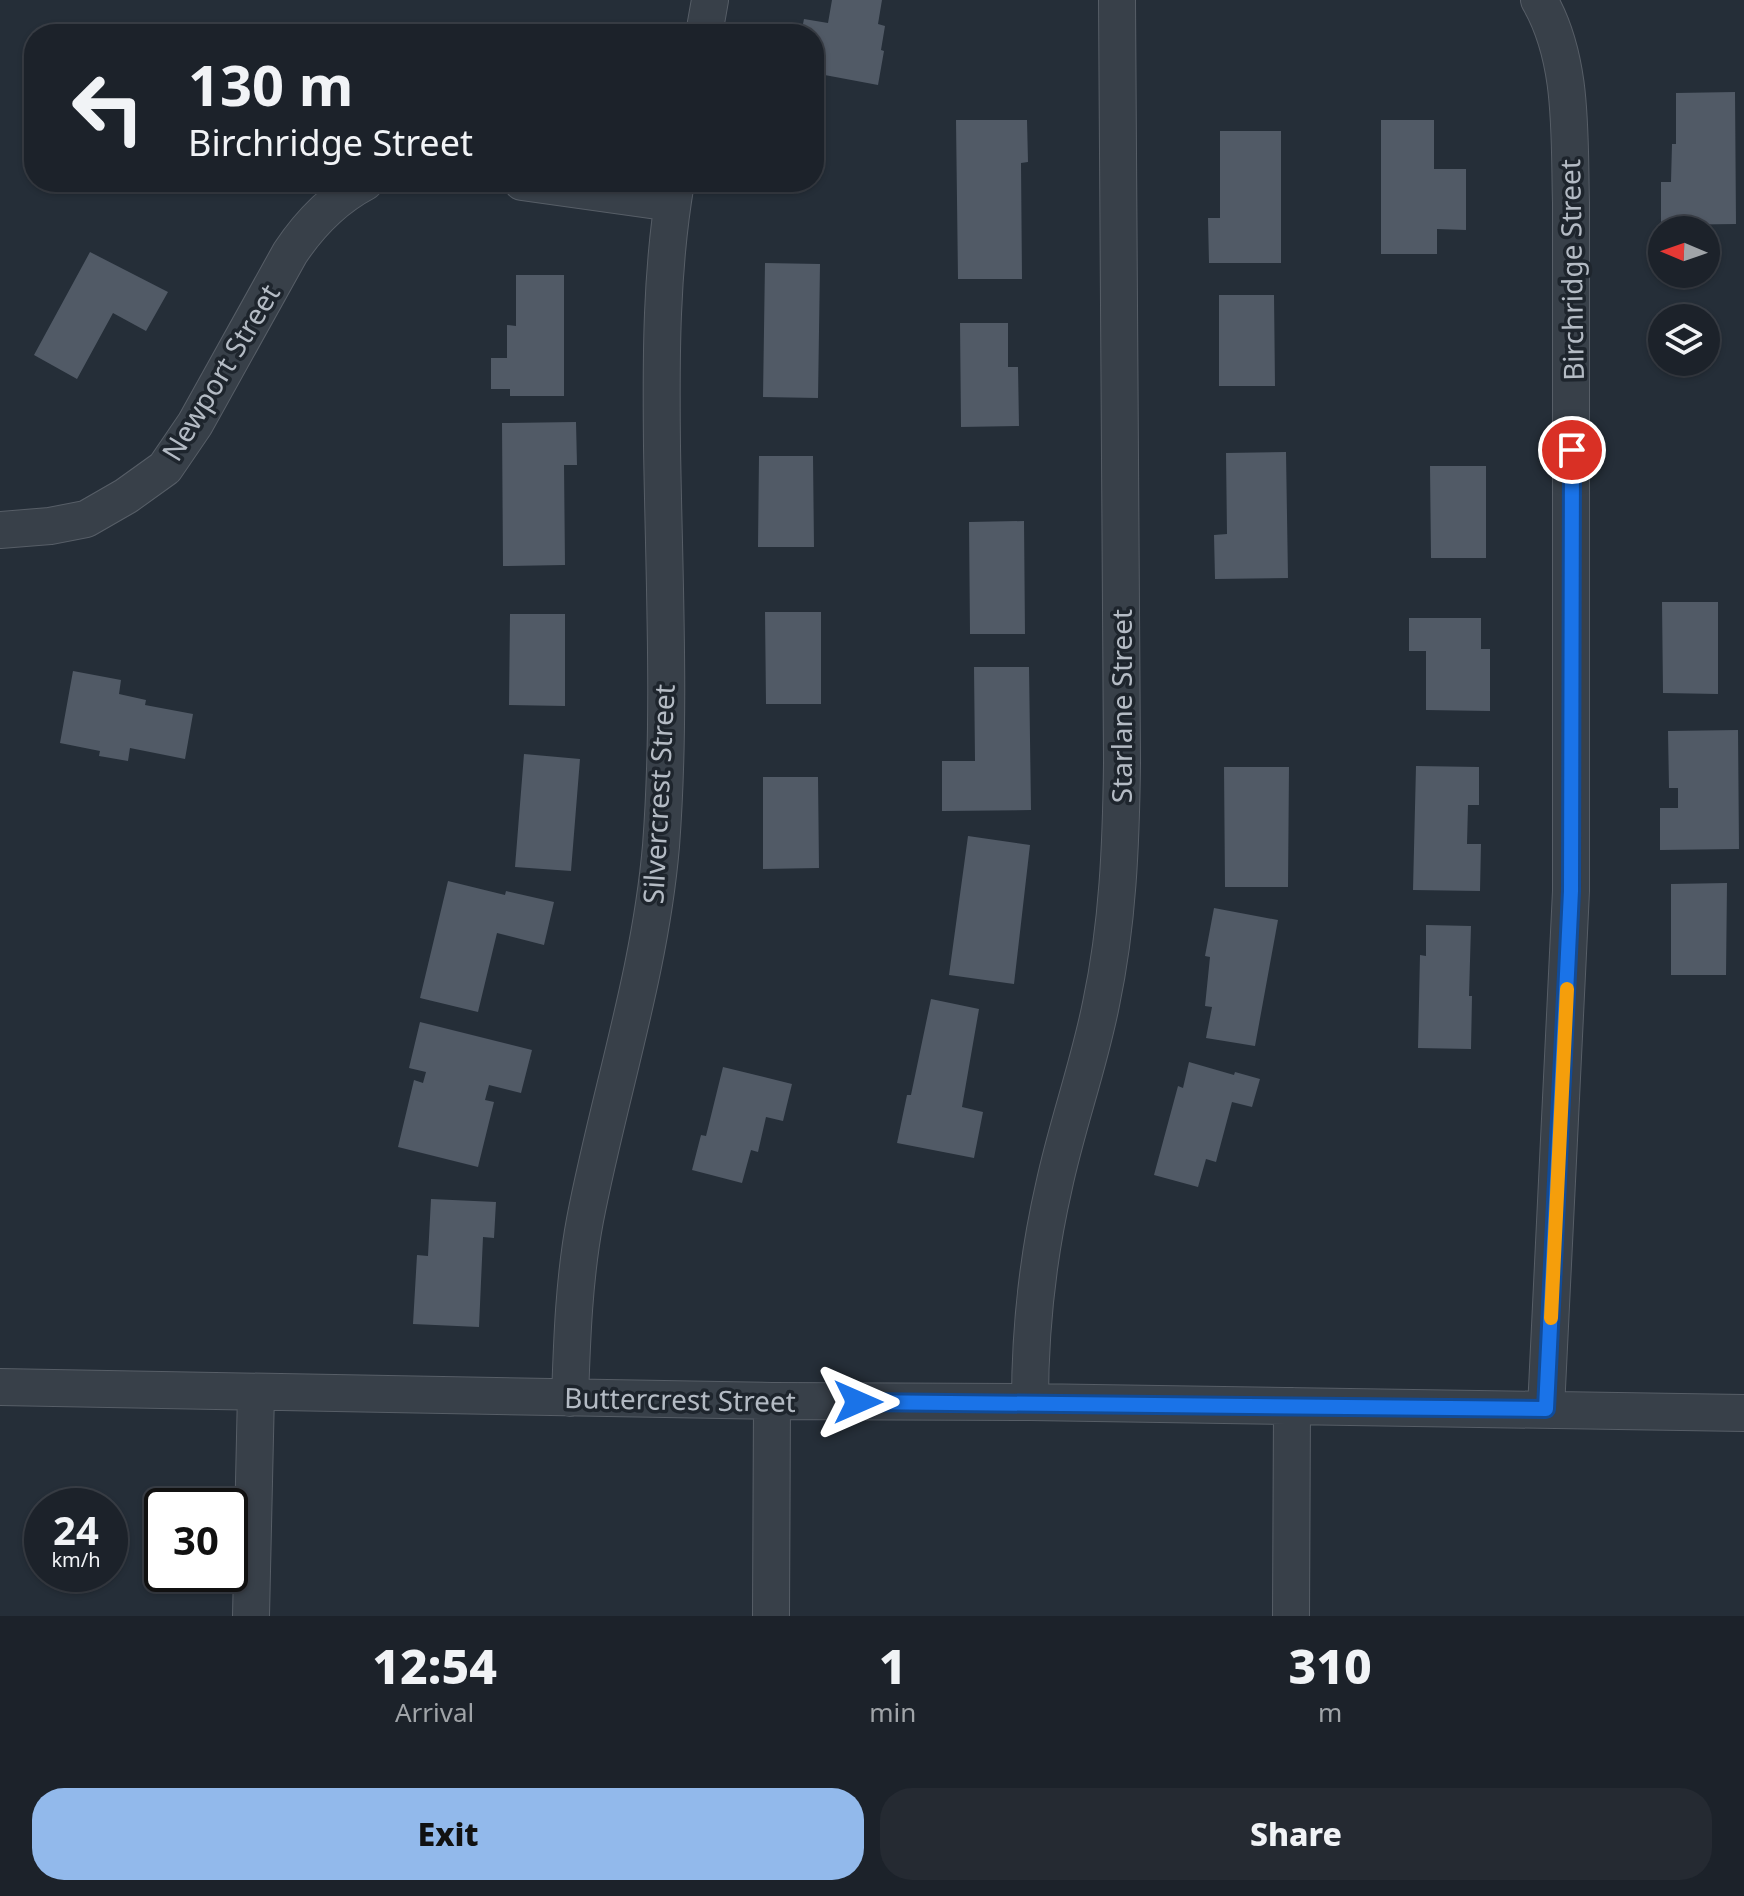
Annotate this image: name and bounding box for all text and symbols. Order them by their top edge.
text: 130 m [188,46,353,122]
icon: left [56,56,160,160]
text: Birchridge Street [188,118,473,167]
street label: Birchridge Street [1550,159,1592,381]
north arrow [1648,216,1720,288]
map controls [1648,216,1720,376]
street label: Newport Street [152,277,288,467]
button: layers [1648,304,1720,376]
pin [1538,416,1606,484]
icon: arrive [1550,428,1594,472]
street label: Starlane Street [1102,609,1140,803]
street label: Silvercrest Street [633,683,683,905]
position arrow [816,1360,900,1444]
street label: Buttercrest Street [564,1378,796,1420]
speed limit sign: 30 [144,1488,248,1592]
text: 24 [53,1502,99,1557]
text: km/h [51,1546,101,1573]
text: 12:54 [372,1633,497,1698]
text: 1 [879,1633,907,1698]
text: 310 [1289,1633,1372,1698]
text: Arrival [395,1694,474,1730]
text: min [869,1694,916,1730]
text: m [1318,1694,1342,1730]
button: Exit [32,1788,864,1880]
button: Share [880,1788,1712,1880]

